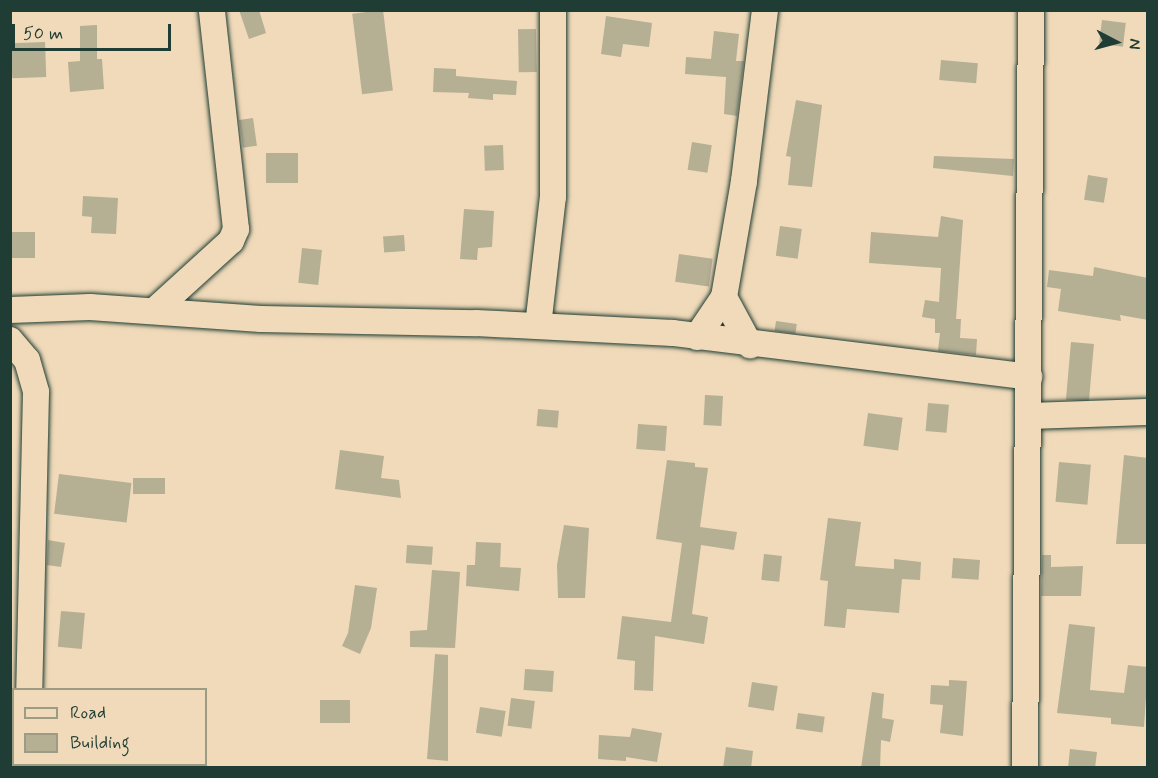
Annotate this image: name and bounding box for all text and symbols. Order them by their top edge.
scale bar [15,12,174,50]
north arrow [1086,12,1146,72]
text: 50 m [23,22,63,46]
text: N [1123,38,1145,50]
legend [12,688,207,766]
text: Road [70,701,106,725]
text: Building [70,731,130,755]

